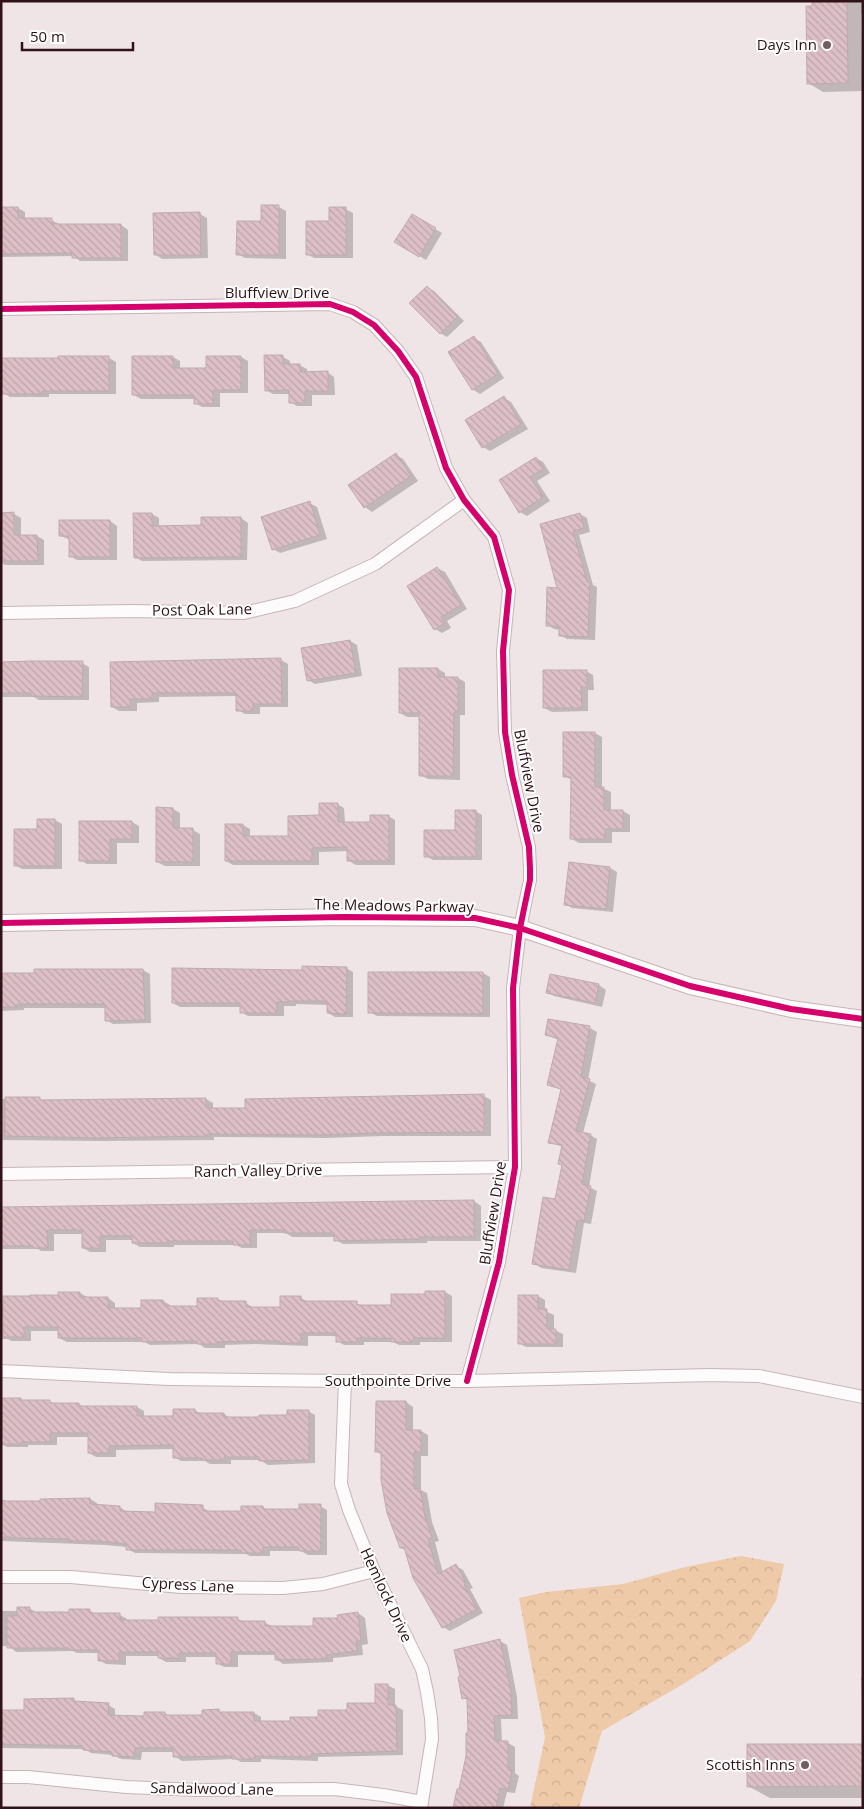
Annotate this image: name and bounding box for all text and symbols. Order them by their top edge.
scale bar [22,20,134,52]
text: 50 m [30,26,65,46]
place label: Days Inn [757,34,817,54]
marker: Days Inn [821,39,833,51]
street label: Bluffview Drive [225,282,329,302]
street label: Post Oak Lane [152,598,252,620]
street label: Bluffview Drive [510,728,550,834]
street label: The Meadows Parkway [314,894,475,916]
street label: Ranch Valley Drive [194,1159,322,1181]
street label: Bluffview Drive [474,1160,510,1266]
street label: Southpointe Drive [325,1370,451,1390]
street label: Hemlock Drive [356,1544,417,1645]
street label: Cypress Lane [141,1572,235,1596]
place label: Scottish Inns [706,1754,795,1774]
marker: Scottish Inns [799,1759,811,1771]
street label: Sandalwood Lane [150,1777,274,1799]

